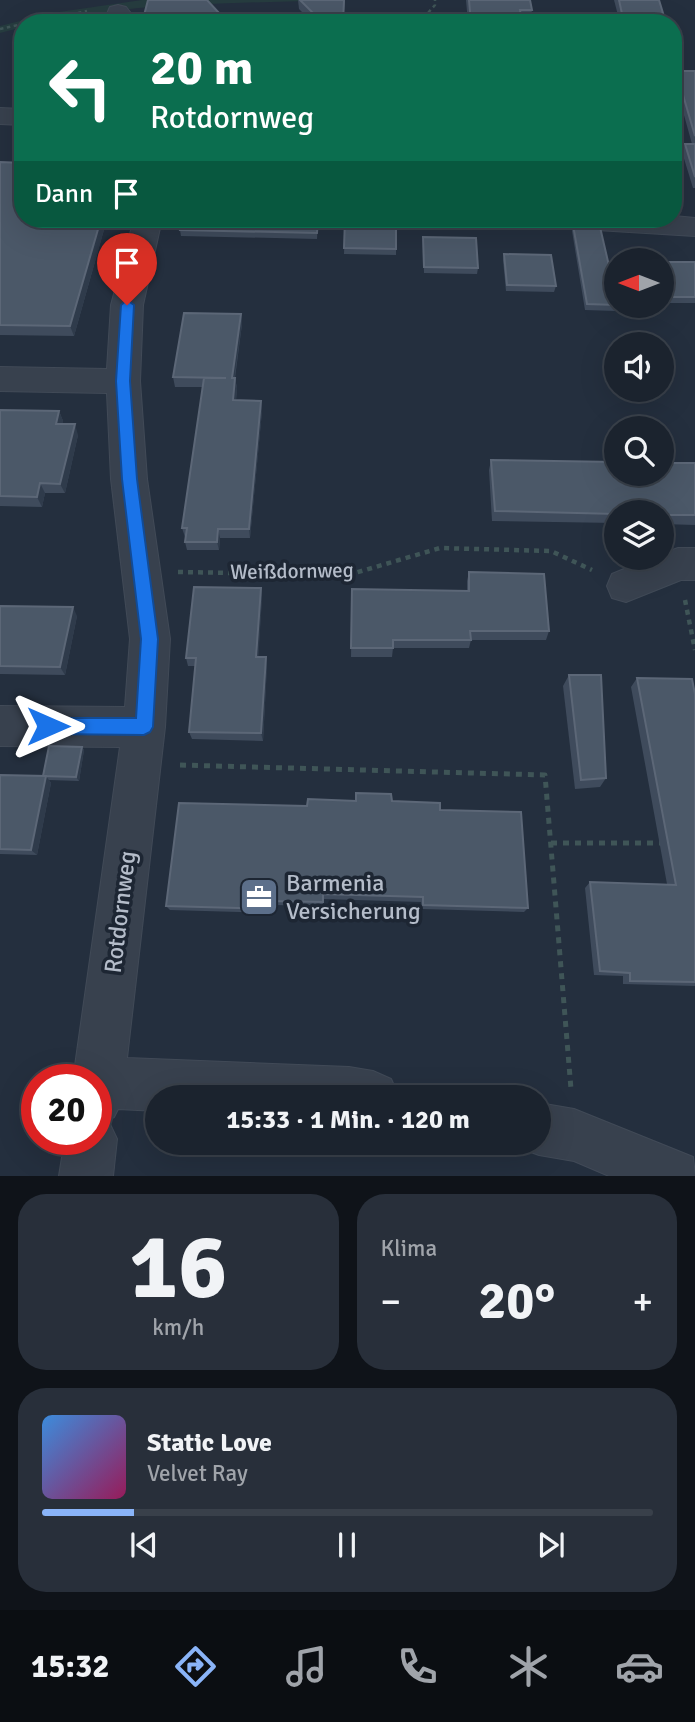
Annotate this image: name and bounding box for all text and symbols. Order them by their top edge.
text: 20 m [150,38,253,98]
icon: left [35,42,126,133]
text: Rotdornweg [150,98,314,137]
icon: arrive [107,175,145,213]
text: Dann [35,178,93,210]
pin [97,233,157,305]
icon: arrive [108,244,146,282]
north arrow [604,248,674,318]
map controls [604,248,674,570]
button: sound [604,332,674,402]
button: search [604,416,674,486]
button: layers [604,500,674,570]
street label: Weißdornweg [230,557,354,585]
position arrow [11,689,85,763]
street label: Rotdornweg [98,849,142,975]
place label: Barmenia Versicherung [286,868,421,926]
office icon: Barmenia Versicherung [238,876,280,918]
speed limit sign: 20 [21,1064,112,1155]
text: 15:33 · 1 Min. · 120 m [226,1104,470,1136]
text: 16 [129,1211,227,1324]
text: Klima [381,1234,437,1263]
text: 20° [478,1269,555,1333]
text: − [381,1278,401,1325]
text: + [632,1278,653,1325]
text: km/h [152,1313,204,1342]
text: Static Love [147,1427,272,1459]
text: Velvet Ray [147,1459,248,1488]
icon: previous [125,1526,163,1564]
icon: pause [328,1526,366,1564]
icon: next [532,1526,570,1564]
icon: directions [171,1642,220,1691]
icon: music [282,1642,331,1691]
icon: phone [393,1642,442,1691]
icon: climate [504,1642,553,1691]
icon: car [615,1642,664,1691]
text: 15:32 [31,1647,110,1686]

